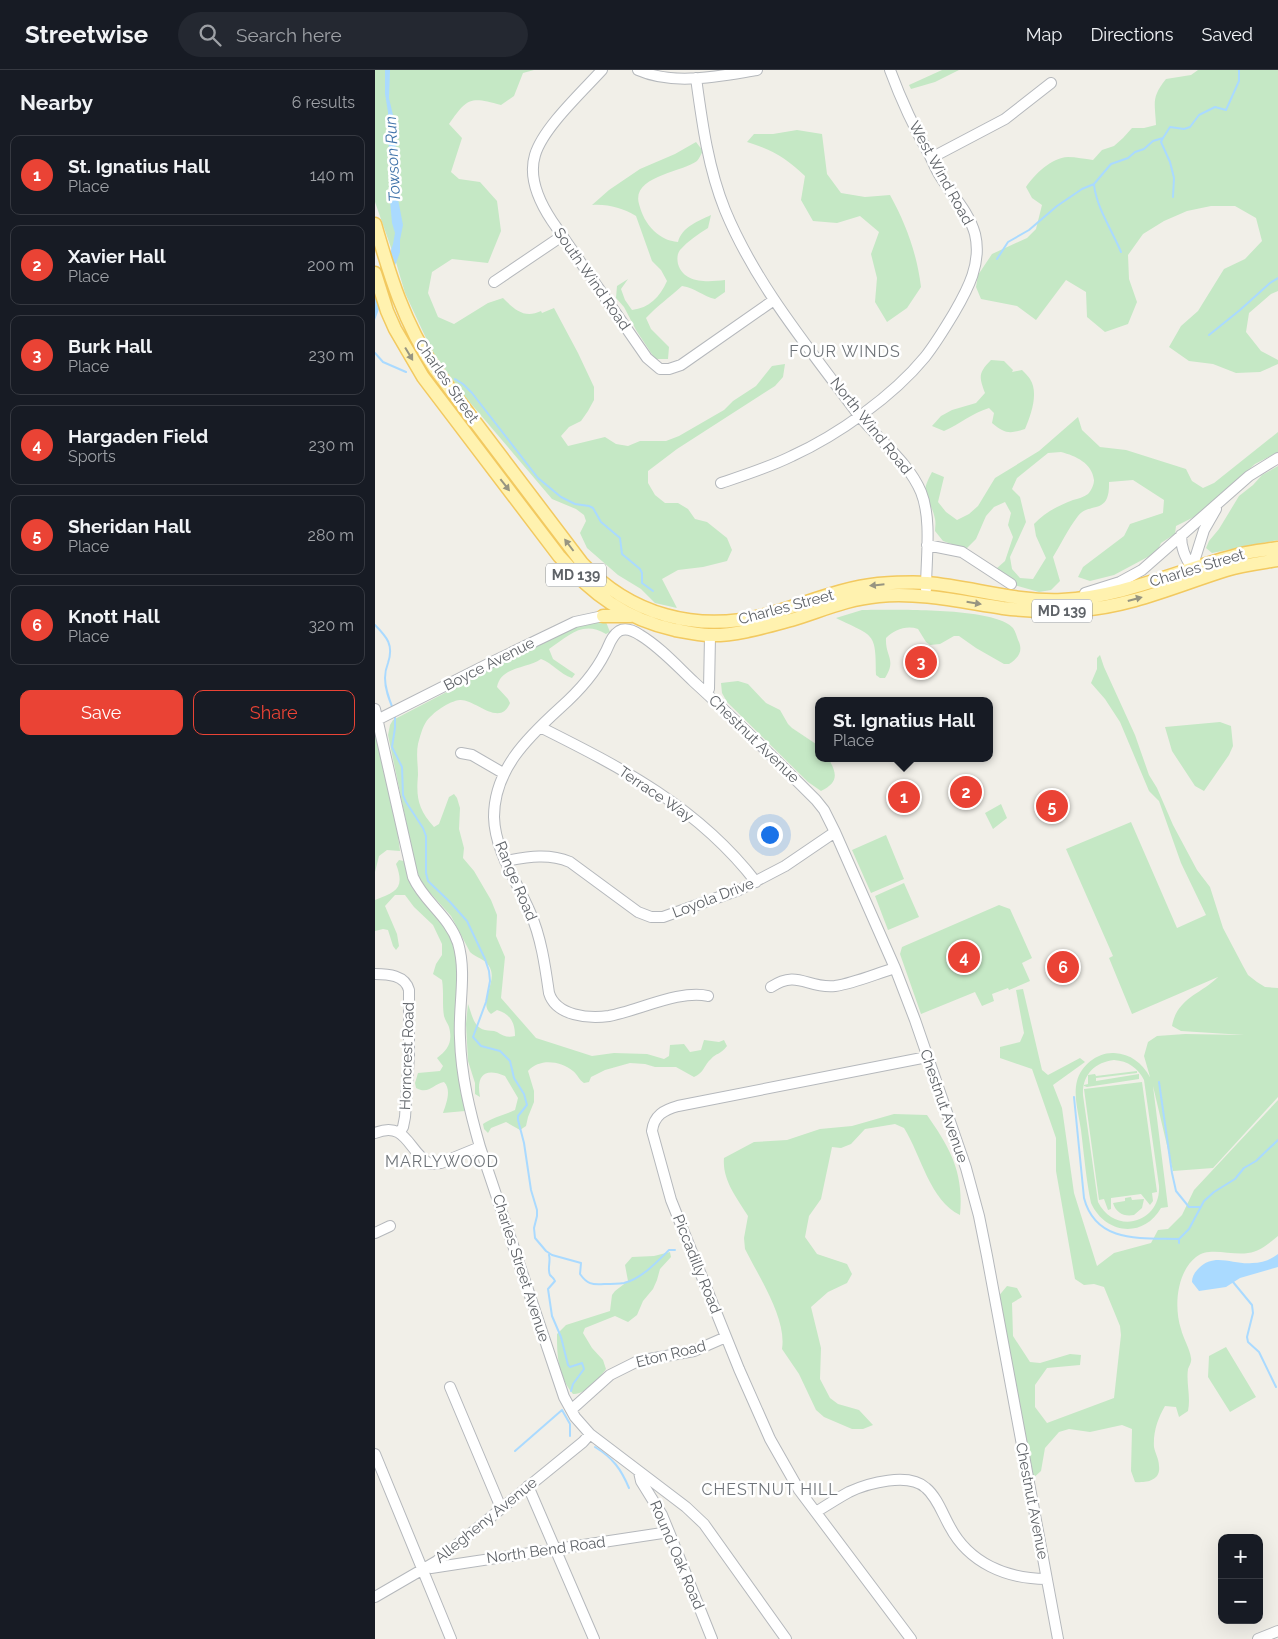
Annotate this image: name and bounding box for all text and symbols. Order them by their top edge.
search box [178,12,528,57]
text: Streetwise [25,20,148,49]
icon: search [196,21,224,49]
text: Search here [236,24,342,46]
text: Map [1026,24,1062,45]
text: Directions [1090,24,1174,45]
text: Saved [1202,24,1253,45]
text: Nearby [20,90,93,115]
text: 6 results [292,93,355,112]
water label: Towson Run [381,115,404,202]
street label: West Wind Road [905,118,977,228]
text: St. Ignatius Hall [68,155,210,177]
text: 1 [33,166,41,185]
text: 140 m [310,166,354,185]
text: Place [68,177,109,196]
street label: South Wind Road [550,224,634,334]
text: Xavier Hall [68,245,166,267]
text: 2 [32,256,42,275]
text: 200 m [307,256,354,275]
text: Place [68,267,109,286]
text: Burk Hall [68,335,152,357]
street label: Charles Street [412,336,482,426]
district label: FOUR WINDS [789,342,901,361]
text: 3 [33,346,41,365]
text: 230 m [309,346,354,365]
one-way arrow [404,348,413,361]
text: Place [68,357,109,376]
street label: North Wind Road [826,374,916,478]
text: Hargaden Field [68,425,208,447]
text: 4 [32,436,42,455]
text: 230 m [309,436,354,455]
text: Sports [68,447,116,466]
one-way arrow [500,478,510,492]
text: Sheridan Hall [68,515,191,537]
text: 5 [33,526,41,545]
text: 280 m [308,526,354,545]
text: Place [68,537,109,556]
one-way arrow [563,539,574,552]
street label: Charles Street [1147,545,1247,591]
road number: MD 139 [546,564,606,586]
one-way arrow [869,581,885,589]
street label: Charles Street [736,586,836,628]
one-way arrow [1127,595,1142,603]
one-way arrow [966,599,982,607]
road number: MD 139 [1032,600,1092,622]
text: Knott Hall [68,605,160,627]
text: 6 [32,616,42,635]
text: 320 m [309,616,354,635]
text: Place [68,627,109,646]
street label: Boyce Avenue [441,633,538,695]
pin: 3 [905,643,937,681]
button: Save [20,690,183,735]
button: Share [193,690,355,735]
street label: Chestnut Avenue [705,691,803,787]
popup [815,697,993,762]
text: St. Ignatius Hall [833,709,975,731]
text: Place [833,731,874,750]
street label: Terrace Way [615,762,697,826]
pin: 2 [950,773,982,811]
pin: 1 [888,778,920,816]
pin: 5 [1036,787,1068,825]
your location [757,822,783,848]
street label: Range Road [491,839,541,923]
street label: Loyola Drive [670,874,756,922]
pin: 4 [948,938,980,976]
pin: 6 [1047,948,1079,986]
street label: Horncrest Road [396,1002,418,1110]
street label: Chestnut Avenue [916,1047,972,1165]
district label: MARLYWOOD [385,1152,499,1171]
street label: Charles Street Avenue [489,1192,553,1344]
street label: Piccadilly Road [669,1212,725,1316]
street label: Eton Road [634,1337,708,1371]
street label: Chestnut Avenue [1012,1441,1052,1561]
street label: Allegheny Avenue [431,1473,541,1567]
district label: CHESTNUT HILL [701,1480,839,1499]
street label: Round Oak Road [646,1498,708,1612]
street label: North Bend Road [485,1533,607,1567]
map controls [1218,1534,1263,1624]
button: + [1218,1534,1263,1579]
button: − [1218,1579,1263,1624]

